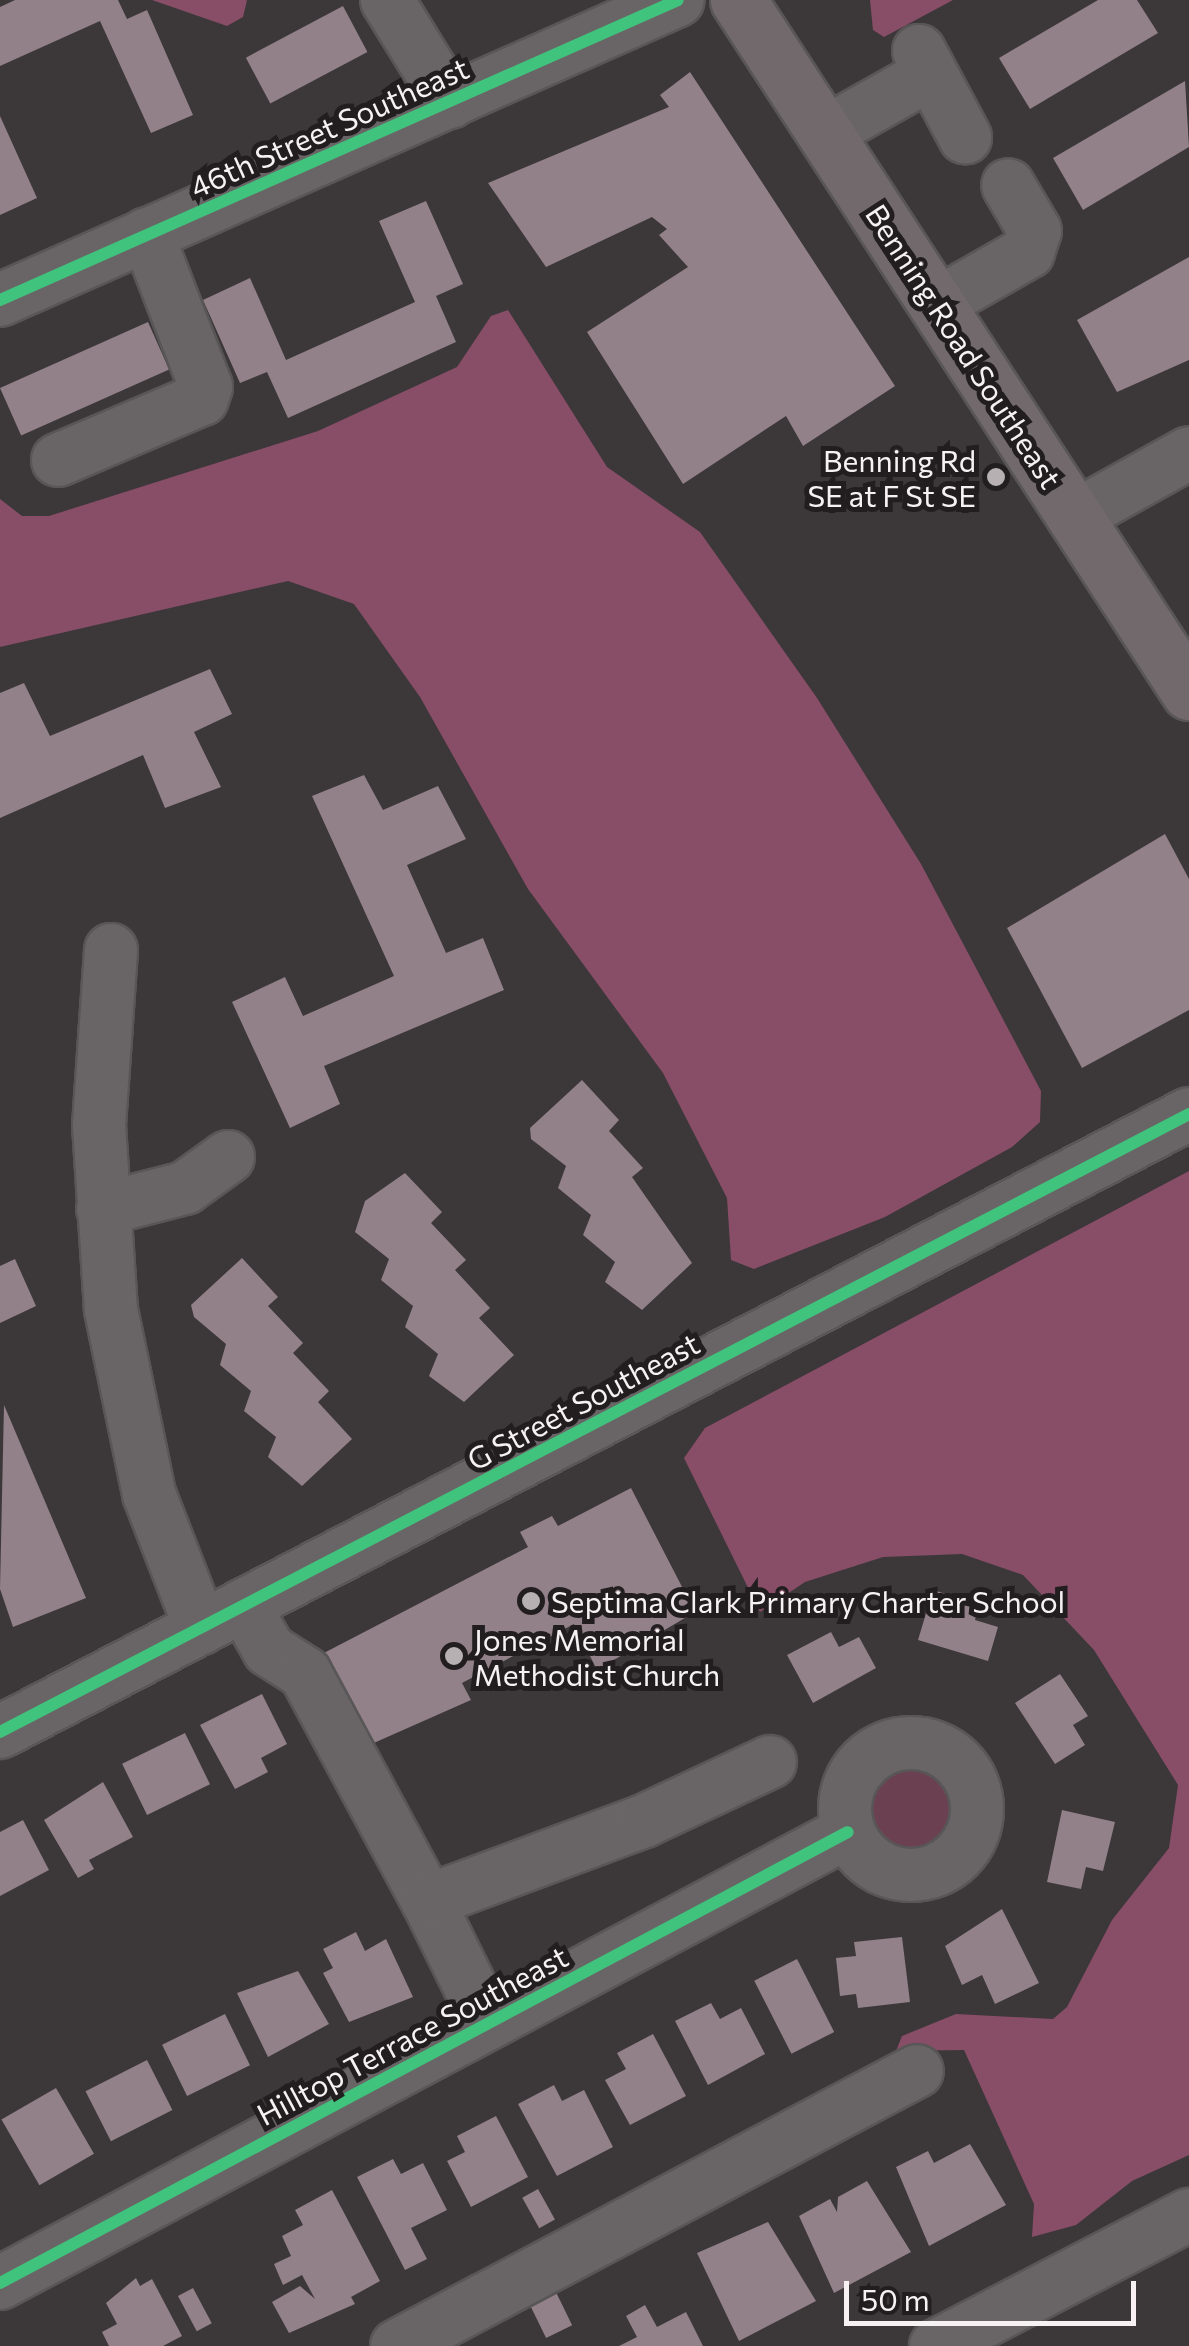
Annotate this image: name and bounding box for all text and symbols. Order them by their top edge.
street label: 46th Street Southeast [184,49,474,205]
street label: Benning Road Southeast [859,197,1069,495]
place label: Benning Rd SE at F St SE [807,442,976,512]
marker: Benning Rd SE at F St SE [985,466,1007,488]
street label: G Street Southeast [461,1325,705,1477]
place label: Septima Clark Primary Charter School [551,1583,1065,1619]
marker: Septima Clark Primary Charter School [520,1590,542,1612]
place label: Jones Memorial Methodist Church [474,1621,720,1692]
marker: Jones Memorial Methodist Church [443,1645,465,1667]
street label: Hilltop Terrace Southeast [251,1938,573,2132]
scale bar [849,2261,1142,2323]
text: 50 m [861,2280,930,2317]

